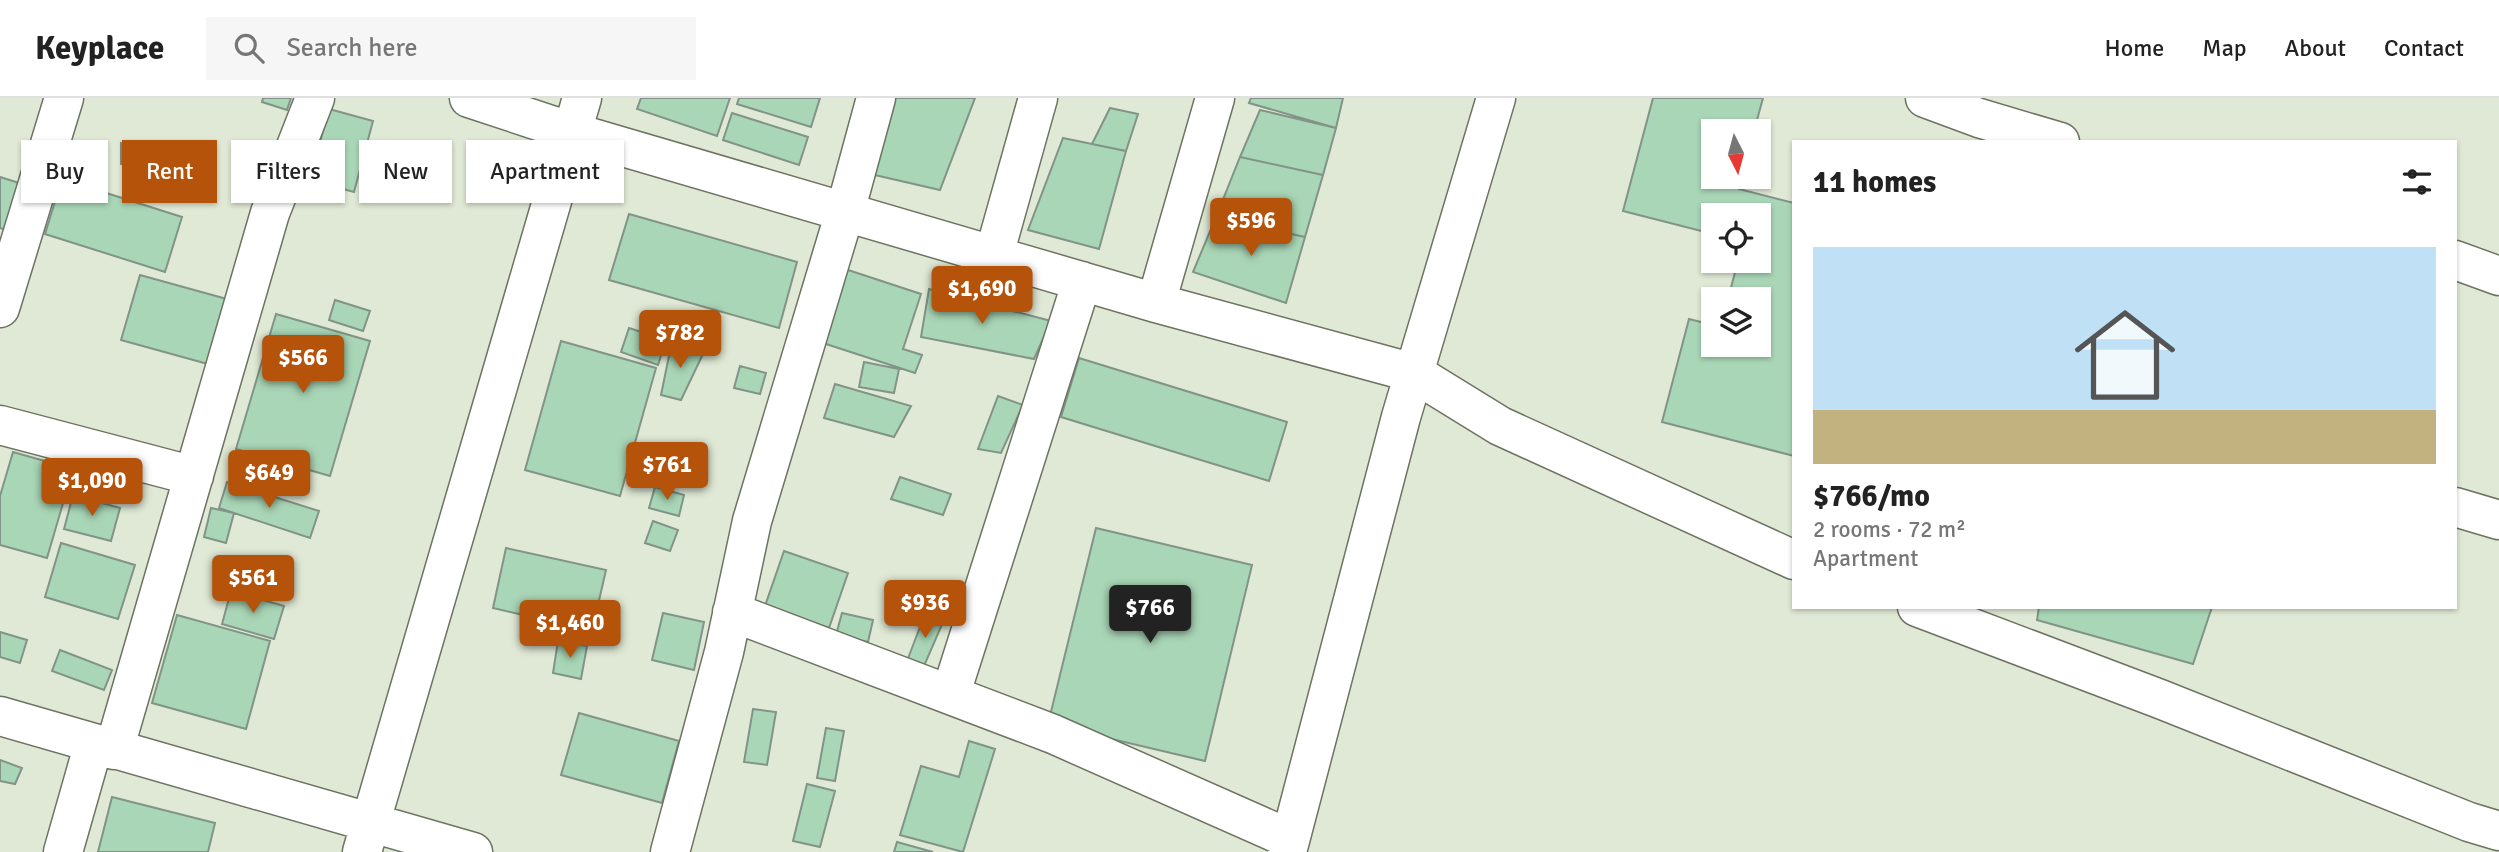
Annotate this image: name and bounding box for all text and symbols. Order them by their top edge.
search box [206,17,696,80]
text: Keyplace [35,28,164,69]
icon: search [230,29,268,67]
text: Search here [286,32,418,64]
text: Home [2104,33,2164,63]
text: Map [2202,33,2247,63]
text: About [2285,33,2346,63]
text: Contact [2384,33,2464,63]
north arrow [1701,119,1771,189]
map controls [1701,119,1771,357]
chip: Buy [21,140,108,203]
chip: Rent [122,140,217,203]
chip: Filters [231,140,345,203]
chip: New [359,140,452,203]
chip: Apartment [466,140,624,203]
icon: filters [2398,163,2436,201]
text: 11 homes [1813,164,1936,201]
pin: $596 [1210,198,1292,258]
button: locate [1701,203,1771,273]
text: $596 [1226,206,1276,235]
pin: $1,690 [925,266,1039,326]
text: $1,690 [948,274,1016,303]
button: layers [1701,287,1771,357]
icon: home [2062,292,2188,418]
pin: $782 [639,310,721,370]
text: $782 [655,318,705,347]
pin: $566 [262,336,344,395]
text: $566 [278,343,328,372]
pin: $761 [626,442,708,502]
pin: $649 [228,450,310,510]
text: $761 [642,450,692,479]
pin: $1,090 [35,458,149,518]
text: $649 [244,458,294,487]
text: $1,090 [58,466,126,495]
text: $766/mo [1813,478,1930,515]
text: 2 rooms · 72 m² [1813,515,1966,544]
text: Apartment [1813,544,1918,573]
pin: $561 [212,556,294,615]
text: $561 [228,563,278,592]
pin: $936 [884,580,966,640]
pin: $766 [1109,586,1191,645]
text: $936 [900,588,950,617]
text: $766 [1125,593,1175,622]
pin: $1,460 [513,601,627,660]
text: $1,460 [536,608,604,637]

